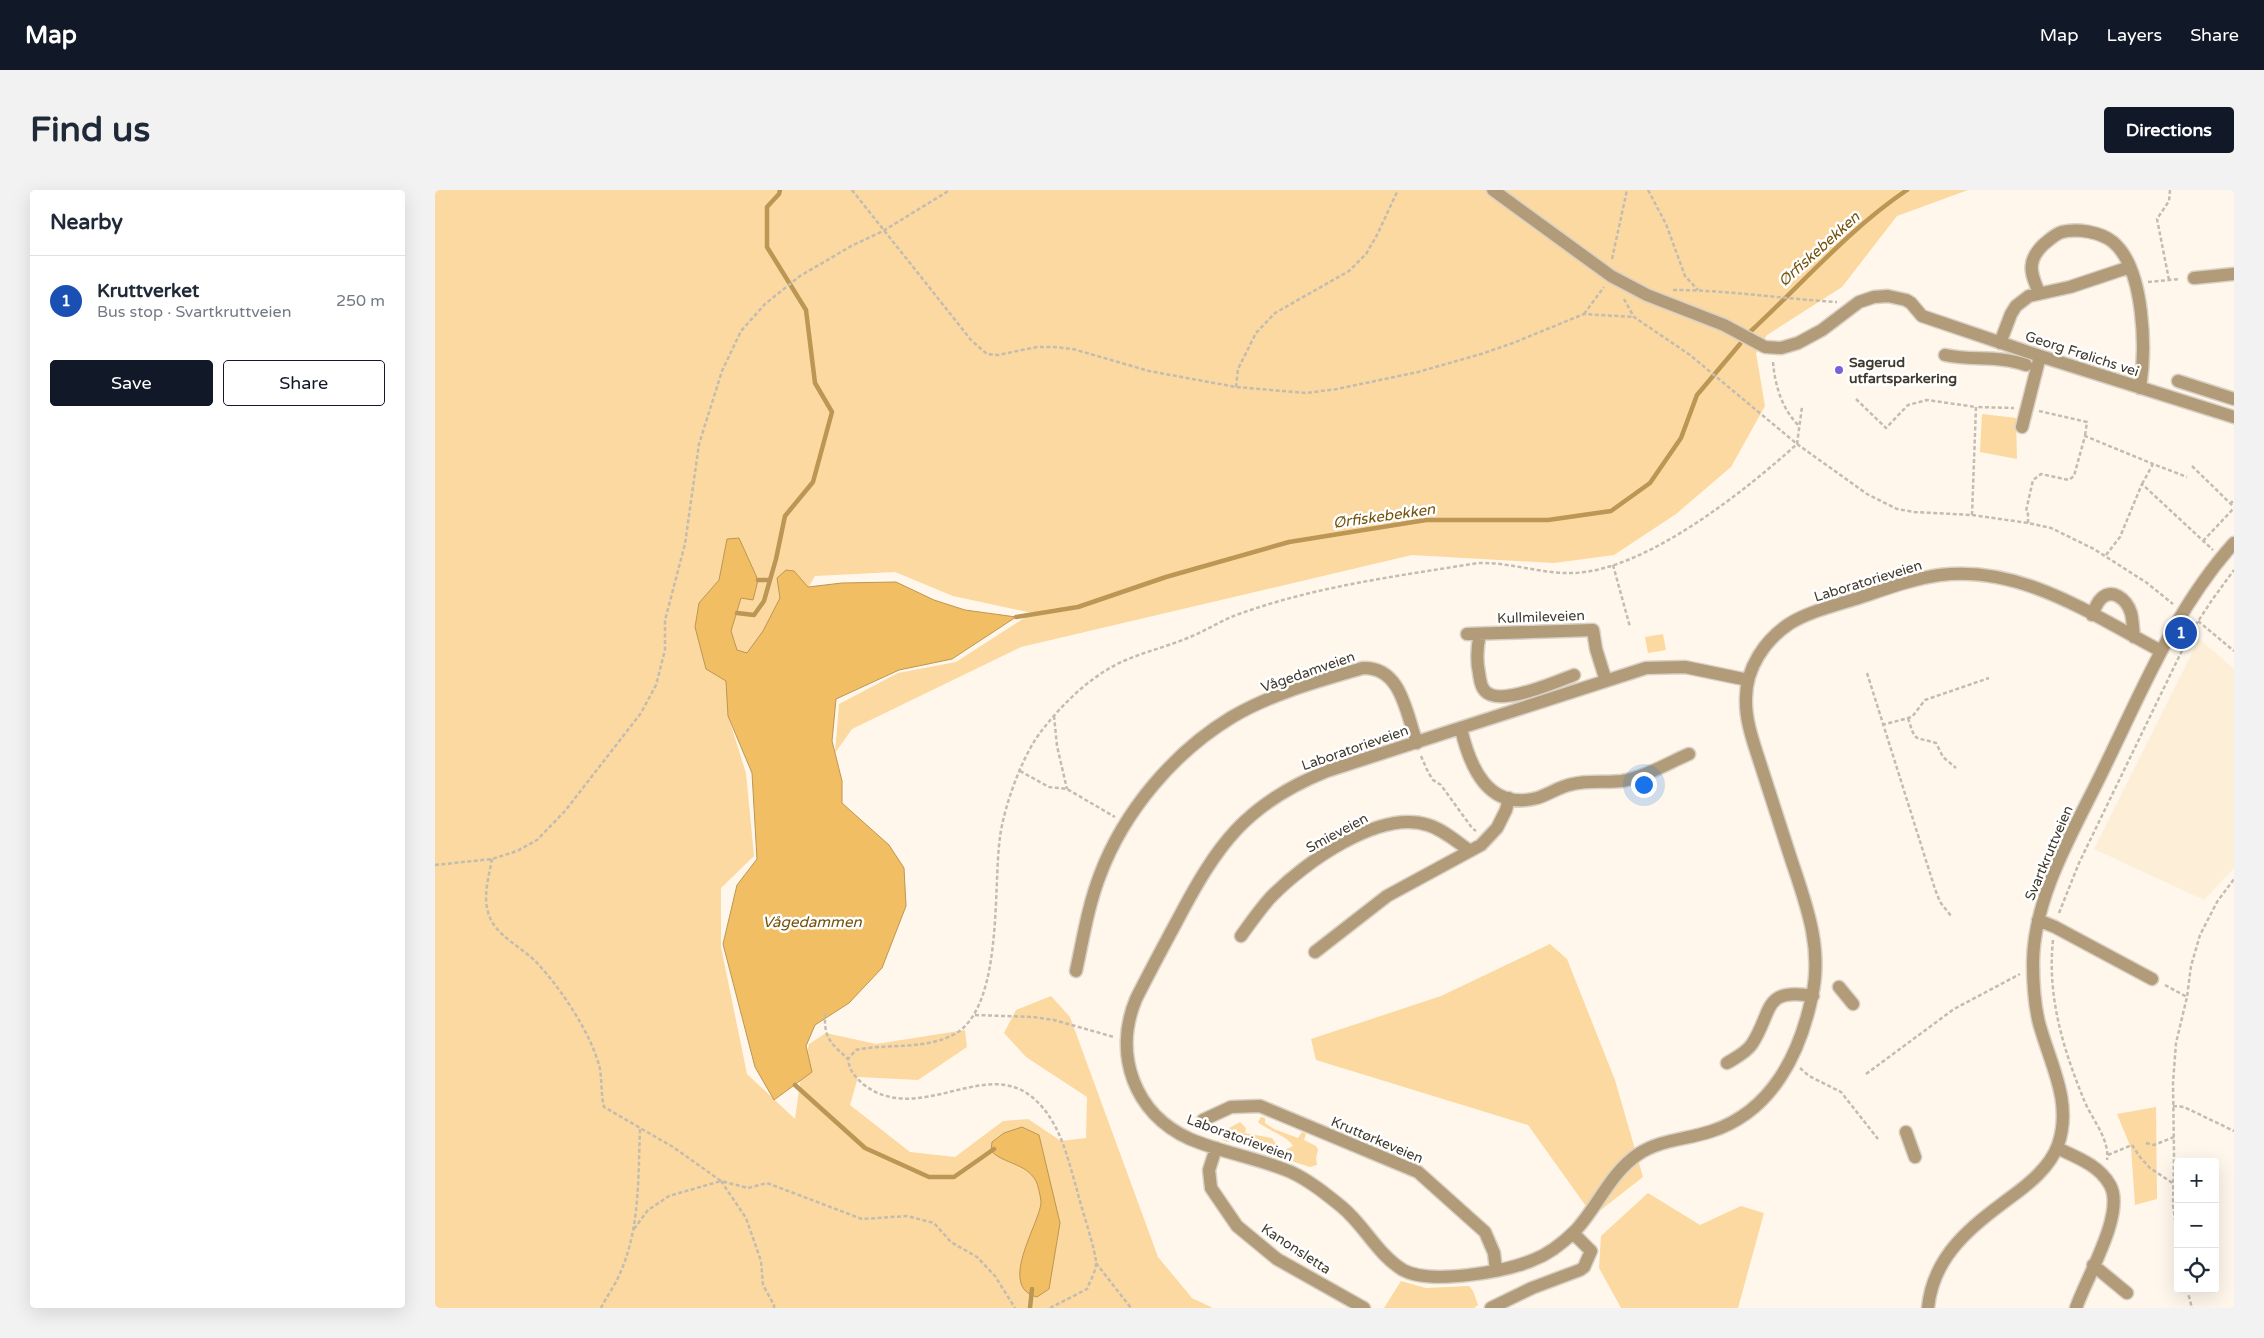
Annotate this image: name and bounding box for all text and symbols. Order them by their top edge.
text: Map [25,21,77,50]
text: Map [2040,24,2079,46]
text: Layers [2107,24,2162,46]
text: Share [2190,24,2239,46]
button: Directions [2104,107,2234,153]
text: Find us [30,109,150,151]
water label: Ørfiskebekken [1775,207,1864,290]
text: Nearby [50,210,123,235]
text: Kruttverket [97,280,199,302]
text: 1 [61,291,71,311]
text: 250 m [336,291,385,311]
text: Bus stop · Svartkruttveien [97,302,291,322]
street label: Georg Frølichs vei [2023,328,2141,380]
place label: Sagerud utfartsparkering [1849,354,1957,387]
button: Save [50,360,213,406]
button: Share [223,360,385,406]
marker: Sagerud utfartsparkering [1833,364,1845,376]
water label: Ørfiskebekken [1332,500,1437,532]
street label: Laboratorieveien [1812,556,1924,606]
street label: Kullmileveien [1497,607,1585,627]
pin: 1 [2165,614,2197,652]
street label: Vågedamveien [1259,648,1357,696]
street label: Laboratorieveien [1299,722,1411,774]
your location [1631,772,1657,798]
street label: Svartkruttveien [2021,803,2077,903]
street label: Smieveien [1303,810,1371,856]
water label: Vågedammen [762,913,862,931]
street label: Laboratorieveien [1184,1111,1296,1165]
street label: Kruttørkeveien [1328,1113,1426,1167]
map controls [2174,1158,2219,1293]
button: + [2174,1158,2219,1203]
button: − [2174,1203,2219,1248]
street label: Kanonsletta [1258,1220,1334,1278]
button: locate [2174,1248,2219,1293]

